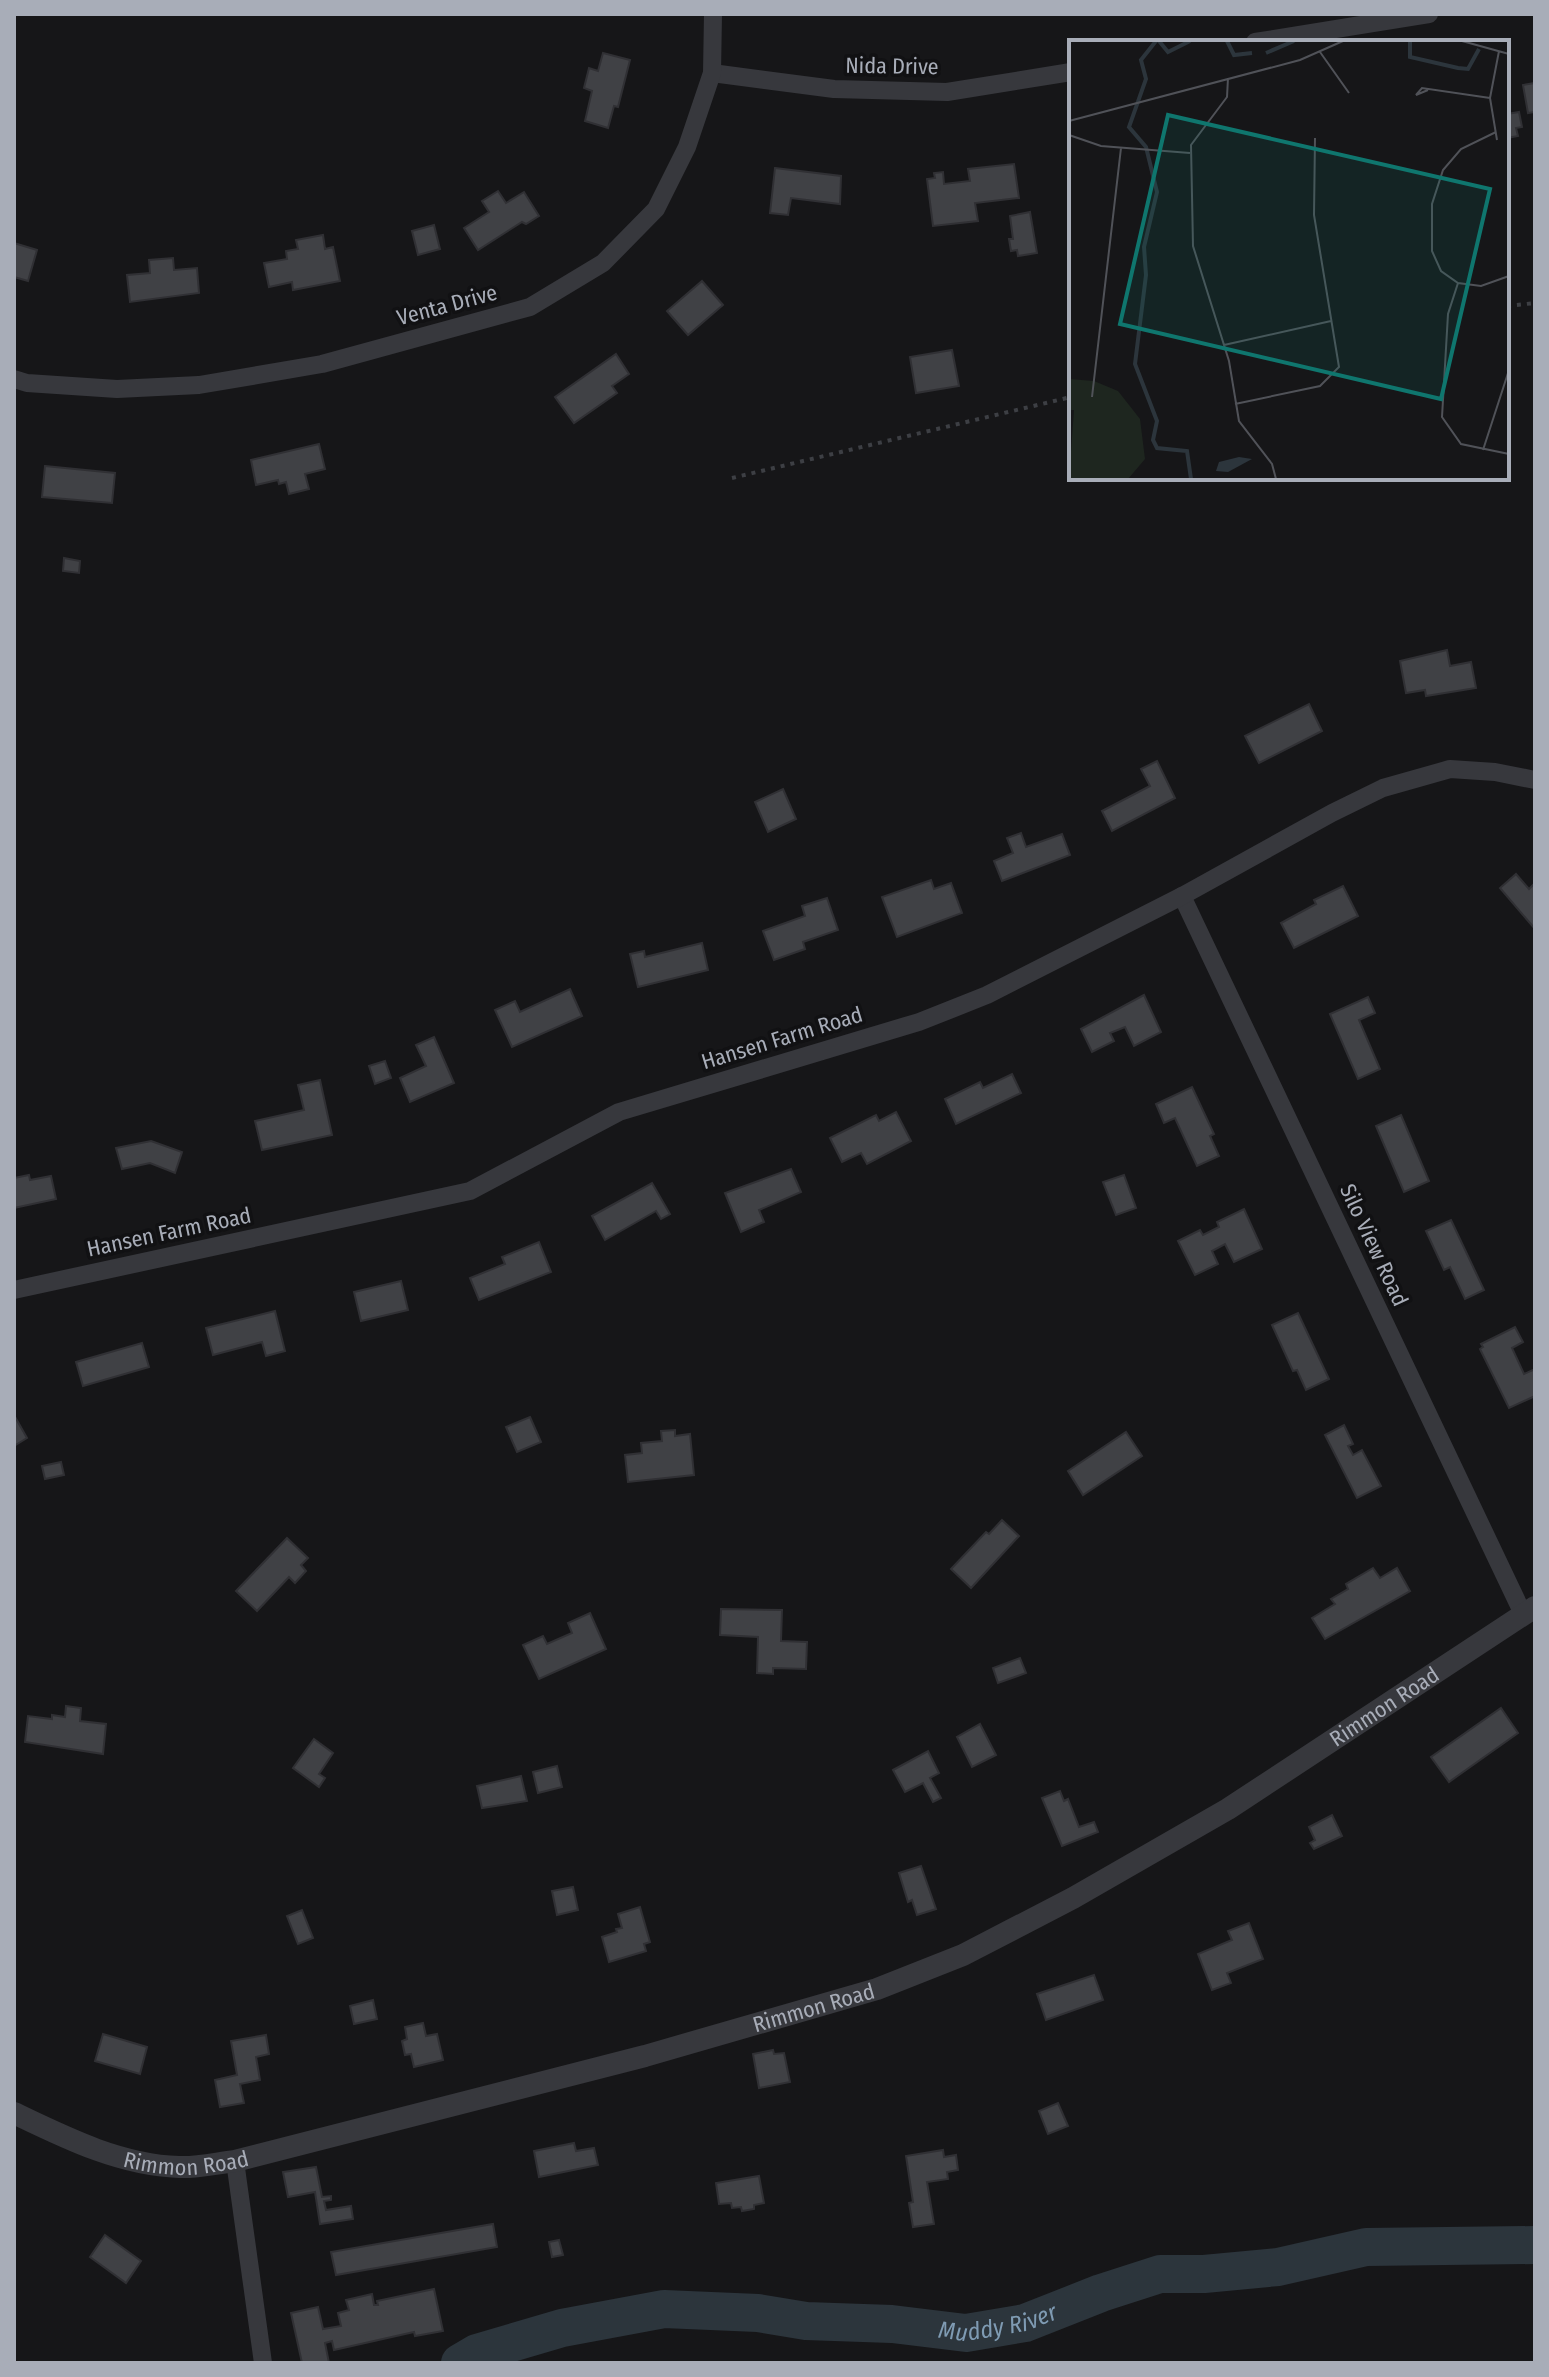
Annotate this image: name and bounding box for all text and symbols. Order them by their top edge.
inset map [1069,40,1509,480]
street label: Nida Drive [845,52,939,80]
street label: Venta Drive [394,279,500,331]
street label: Hansen Farm Road [698,1001,866,1075]
street label: Silo View Road [1334,1180,1414,1310]
street label: Hansen Farm Road [84,1201,254,1263]
street label: Rimmon Road [1324,1661,1444,1752]
street label: Rimmon Road [750,1977,878,2038]
street label: Rimmon Road [121,2145,251,2181]
water label: Muddy River [937,2298,1061,2347]

